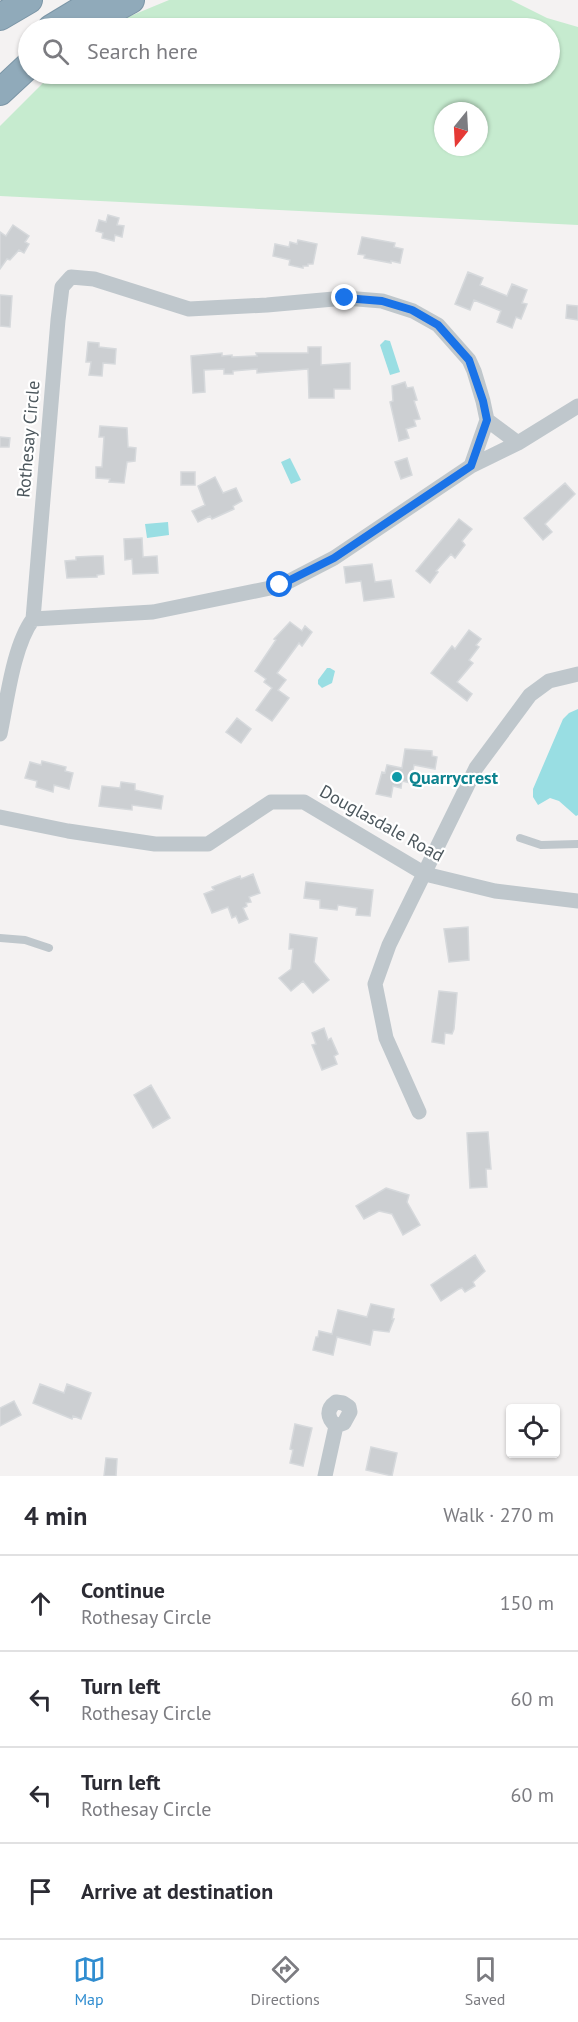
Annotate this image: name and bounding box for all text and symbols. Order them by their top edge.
search box [18,18,560,84]
icon: search [39,35,72,68]
text: Search here [87,37,198,65]
north arrow [434,102,488,156]
route end [331,284,357,310]
street label: Rothesay Circle [11,380,45,498]
route start [266,571,292,597]
place label: Quarrycrest [409,766,499,789]
marker: Quarrycrest [390,770,404,784]
street label: Douglasdale Road [316,779,448,867]
map controls [506,1404,560,1458]
button: locate [506,1404,560,1458]
text: 4 min [24,1499,87,1532]
text: Walk · 270 m [443,1502,554,1528]
text: Continue [81,1576,165,1604]
icon: ahead [24,1587,57,1620]
text: 150 m [500,1590,554,1616]
text: Rothesay Circle [81,1604,211,1630]
text: Turn left [81,1672,161,1700]
icon: left [24,1683,57,1716]
text: 60 m [511,1686,554,1712]
text: Rothesay Circle [81,1700,211,1726]
text: Turn left [81,1768,161,1796]
icon: left [24,1779,57,1812]
text: 60 m [511,1782,554,1808]
text: Rothesay Circle [81,1796,211,1822]
icon: arrive [24,1875,57,1908]
text: Arrive at destination [81,1877,273,1905]
tab: Map [73,1953,106,2009]
tab: Directions [251,1953,320,2009]
tab: Saved [465,1953,505,2009]

